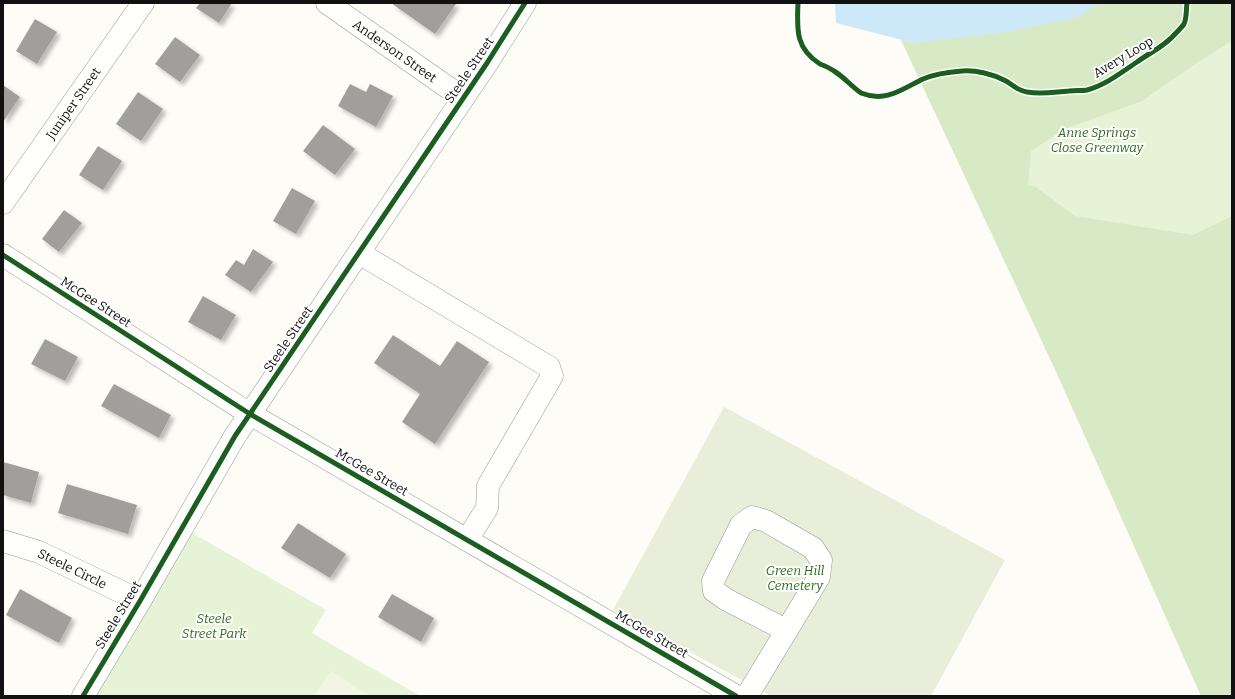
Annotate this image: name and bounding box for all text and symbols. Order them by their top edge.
street label: Anderson Street [350,16,440,85]
street label: Avery Loop [1090,33,1156,81]
street label: Steele Street [441,34,497,106]
street label: Juniper Street [42,64,103,143]
park label: Anne Springs Close Greenway [1051,125,1145,155]
street label: McGee Street [58,274,134,331]
street label: Steele Street [260,303,316,375]
street label: McGee Street [333,445,411,499]
street label: Steele Circle [36,545,109,591]
park label: Green Hill Cemetery [766,563,825,593]
street label: Steele Street [92,578,144,652]
street label: McGee Street [613,607,691,661]
park label: Steele Street Park [182,611,247,641]

